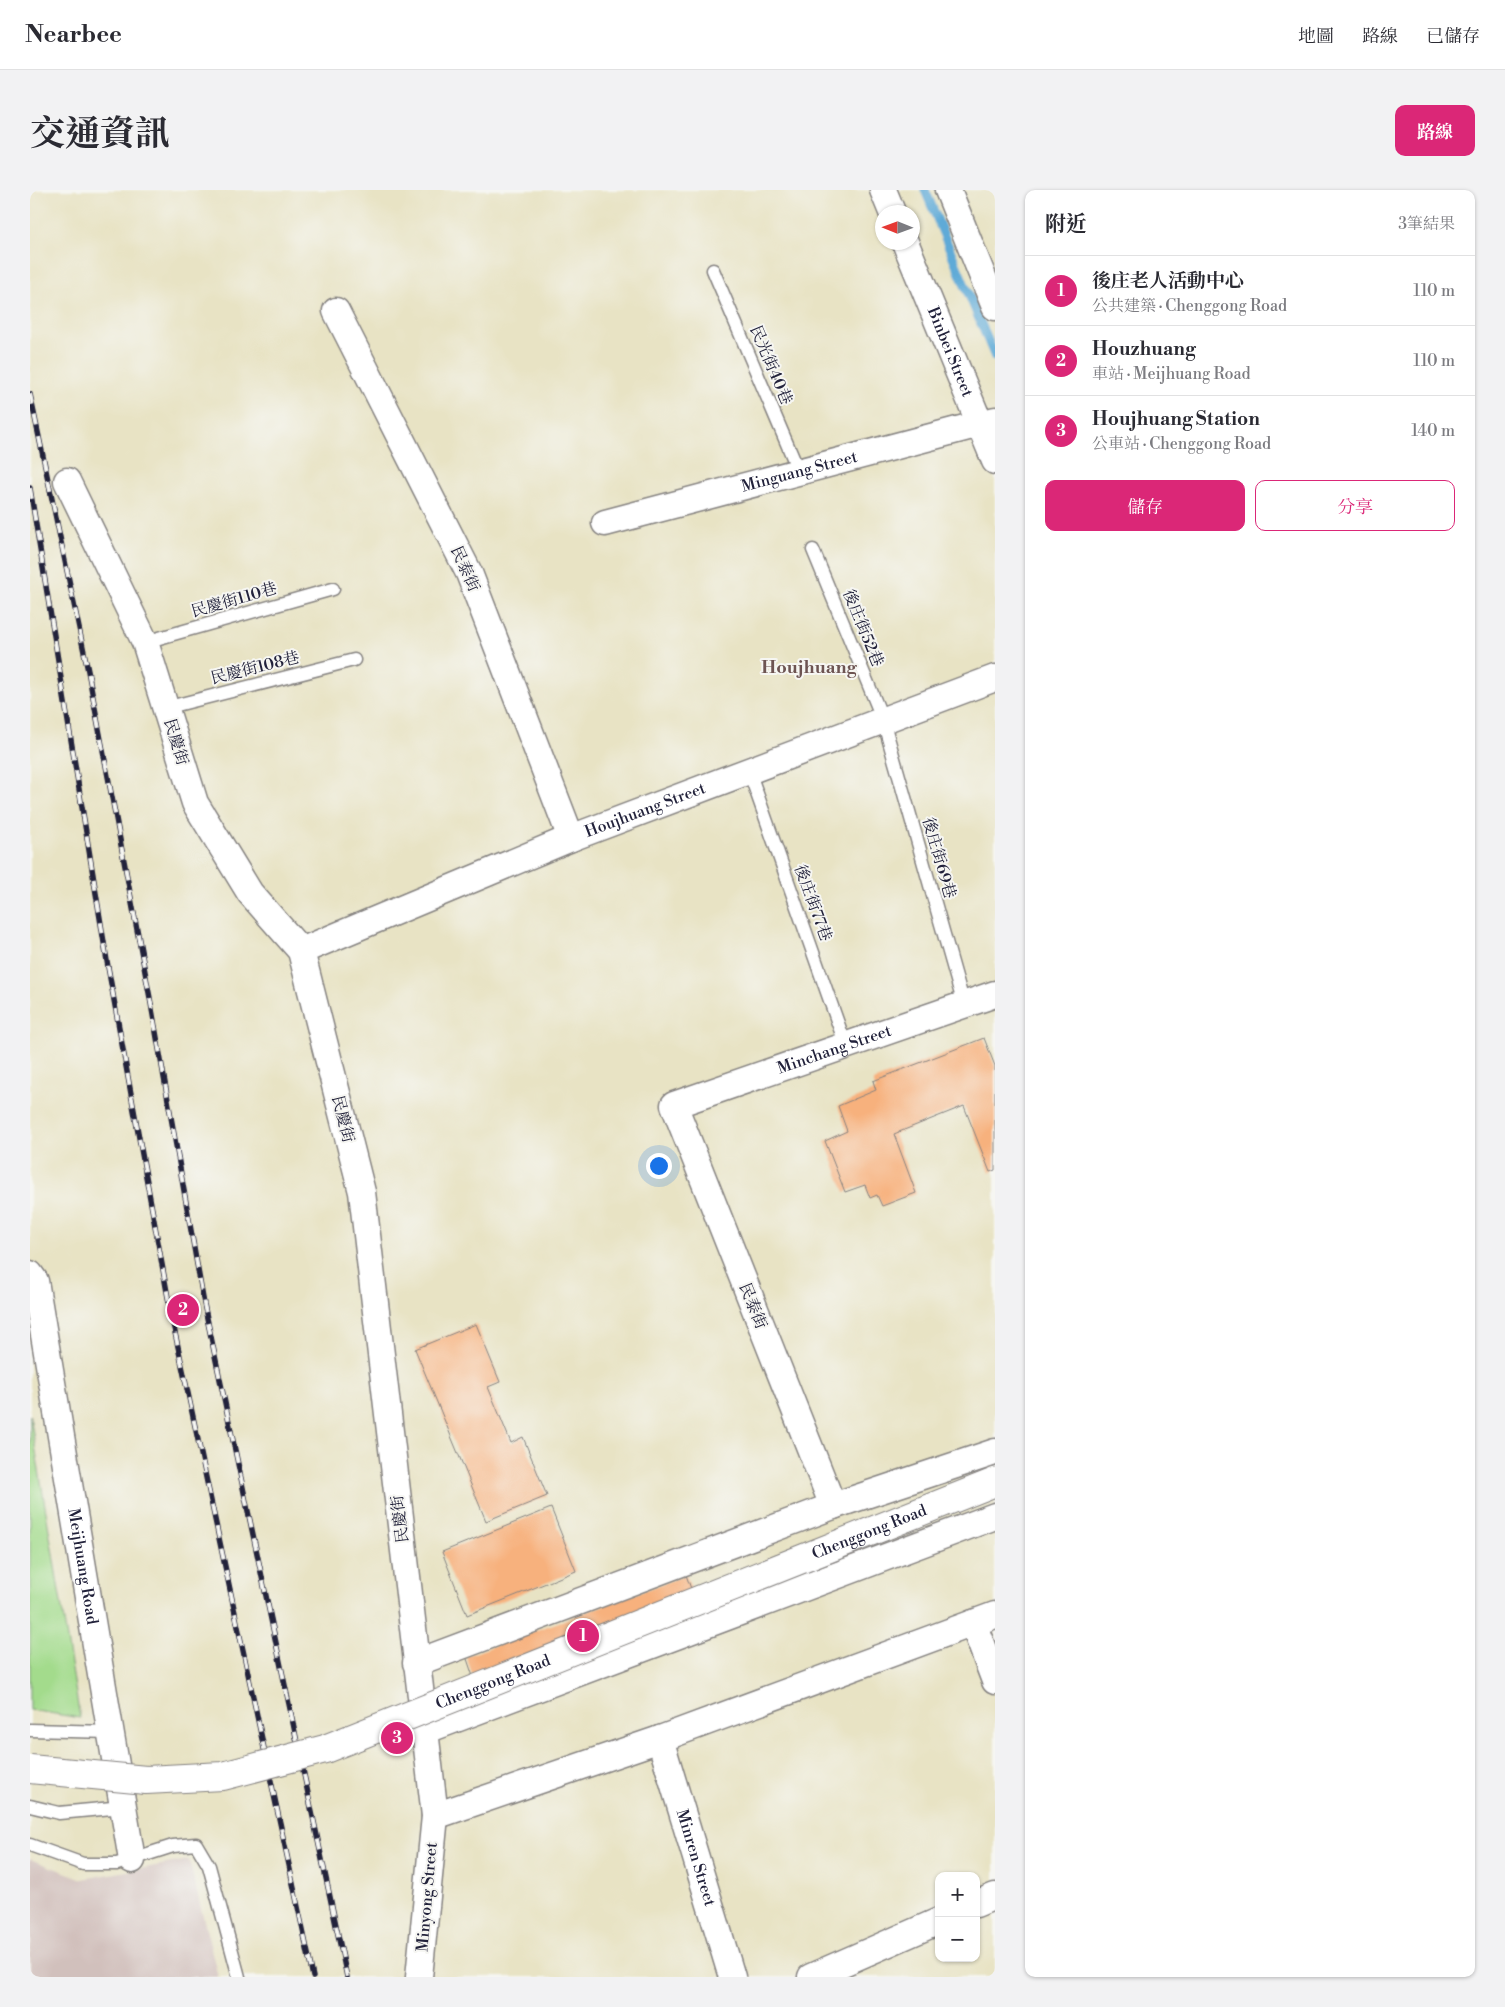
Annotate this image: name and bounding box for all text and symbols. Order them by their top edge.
text: Nearbee [25,20,122,50]
text: 地圖 [1298,25,1334,48]
text: 路線 [1362,25,1398,48]
text: 已儲存 [1426,25,1480,48]
button: 路線 [1395,105,1475,156]
text: 交通資訊 [30,113,170,156]
north arrow [875,205,920,250]
text: 附近 [1045,212,1087,238]
text: 3筆結果 [1398,214,1455,234]
text: 後庄老人活動中心 [1092,269,1244,293]
text: 1 [1057,281,1065,301]
text: 110 m [1413,281,1455,301]
text: 公共建築 · Chenggong Road [1092,296,1287,316]
street label: Binbei Street [922,303,978,400]
street label: 民光街40巷 [745,322,797,408]
text: Houzhuang [1092,337,1196,361]
text: 2 [1056,351,1066,371]
text: 110 m [1413,351,1455,371]
text: 車站 · Meijhuang Road [1092,364,1251,384]
text: Houjhuang Station [1092,407,1260,431]
text: 3 [1056,421,1066,441]
text: 140 m [1411,421,1455,441]
text: 公車站 · Chenggong Road [1092,434,1271,454]
street label: Minguang Street [739,447,860,497]
button: 儲存 [1045,480,1245,531]
button: 分享 [1255,480,1455,531]
street label: 民泰街 [446,543,484,595]
street label: 民慶街110巷 [189,578,279,622]
street label: 後庄街52巷 [838,586,888,670]
street label: 民慶街108巷 [209,647,301,689]
district label: Houjhuang [761,656,858,679]
street label: 民慶街 [159,716,193,768]
street label: Houjhuang Street [582,778,709,842]
street label: 後庄街69巷 [918,815,960,901]
street label: 後庄街77巷 [790,862,836,944]
street label: Minchang Street [775,1021,894,1079]
street label: 民慶街 [327,1093,359,1145]
your location [646,1153,672,1179]
street label: 民泰街 [735,1280,771,1332]
pin: 2 [167,1291,199,1329]
street label: 民慶街 [387,1494,413,1544]
street label: Chenggong Road [809,1500,930,1564]
street label: Meijhuang Road [63,1507,102,1626]
pin: 1 [567,1617,599,1655]
street label: Chenggong Road [433,1650,553,1714]
pin: 3 [381,1719,413,1757]
street label: Minren Street [672,1807,720,1909]
street label: Minyong Street [412,1841,442,1953]
map controls [935,1872,980,1962]
button: + [935,1872,980,1917]
button: − [935,1917,980,1962]

